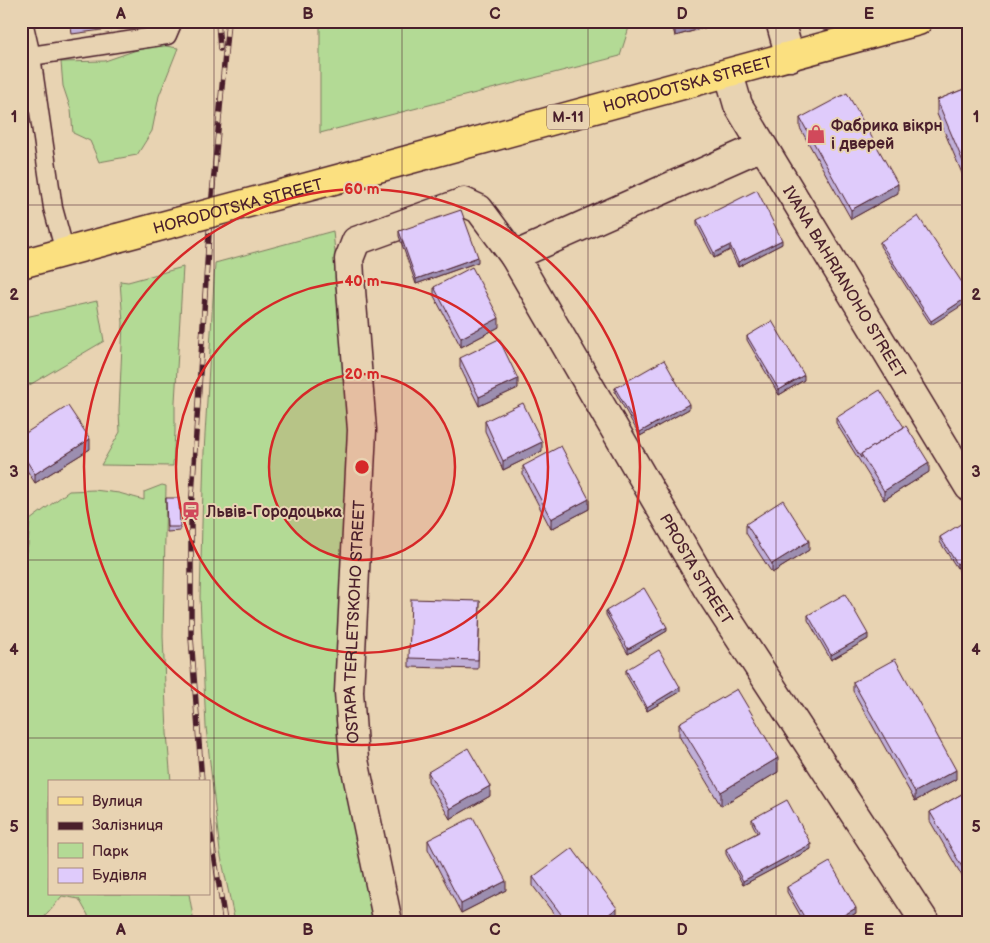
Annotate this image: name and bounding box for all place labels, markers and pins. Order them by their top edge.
place label: Фабрика вікрн і дверей [831,117,943,154]
shop icon: Фабрика вікрн і дверей [805,123,827,145]
centre of rings [353,458,371,476]
station icon: Львів-Городоцька [180,500,202,522]
place label: Львів-Городоцька [205,503,343,522]

